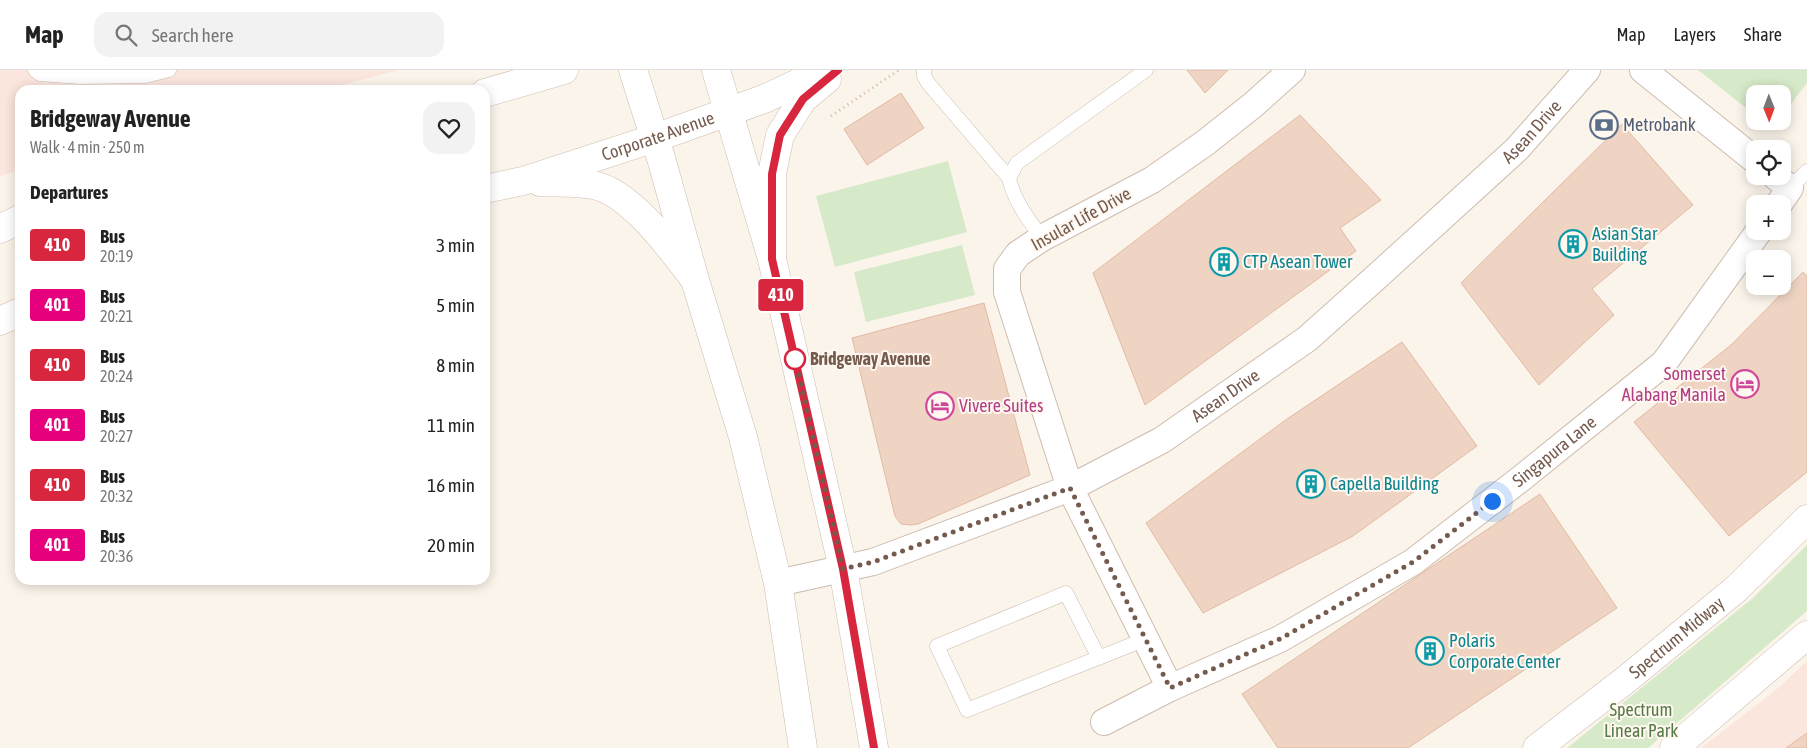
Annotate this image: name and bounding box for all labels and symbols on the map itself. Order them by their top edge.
north arrow [1746,85,1791,130]
street label: Asean Drive [1497,96,1565,167]
street label: Corporate Avenue [599,107,717,165]
bank icon: Metrobank [1589,110,1619,140]
place label: Metrobank [1623,114,1696,135]
street label: Insular Life Drive [1027,182,1134,255]
place label: Asian Star Building [1592,223,1658,265]
building icon: Asian Star Building [1558,229,1588,259]
building icon: CTP Asean Tower [1209,247,1239,277]
place label: CTP Asean Tower [1243,251,1353,272]
line badge: 410 [752,279,810,311]
marker: Bridgeway Avenue [784,348,806,370]
place label: Bridgeway Avenue [810,348,931,369]
place label: Somerset Alabang Manila [1622,363,1726,405]
street label: Asean Drive [1187,364,1263,426]
hotel icon: Somerset Alabang Manila [1730,369,1760,399]
hotel icon: Vivere Suites [925,391,955,421]
place label: Vivere Suites [959,395,1043,416]
street label: Singapura Lane [1508,411,1600,491]
building icon: Capella Building [1296,469,1326,499]
place label: Capella Building [1330,473,1439,494]
your location [1480,489,1505,514]
street label: Spectrum Midway [1625,592,1728,683]
place label: Polaris Corporate Center [1449,630,1561,672]
building icon: Polaris Corporate Center [1415,636,1445,666]
park label: Spectrum Linear Park [1604,699,1678,741]

